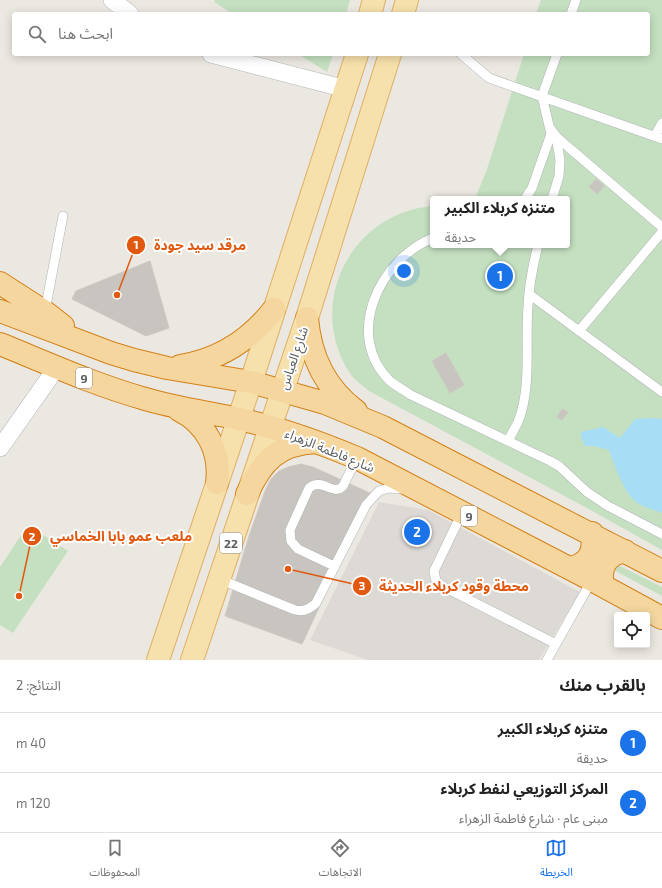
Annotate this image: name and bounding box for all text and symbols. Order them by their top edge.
search box [12,12,650,56]
icon: search [26,23,48,45]
text: ابحث هنا [58,24,113,42]
popup [430,196,570,248]
text: متنزه كربلاء الكبير [445,198,555,216]
text: حديقة [445,229,476,245]
callout: مرقد سيد جودة [126,232,254,258]
text: مرقد سيد جودة [154,236,246,254]
text: 1 [133,237,139,251]
your location [394,261,414,281]
pin: 1 [487,261,513,291]
street label: شارع العباس [275,324,314,393]
road number: 9 [76,368,92,388]
street label: شارع فاطمة الزهراء [282,425,377,478]
road number: 9 [461,506,477,526]
pin: 2 [404,517,430,547]
callout: ملعب عمو بابا الخماسي [22,523,201,549]
text: ملعب عمو بابا الخماسي [50,527,192,547]
text: 2 [29,529,36,543]
road number: 22 [220,533,242,553]
callout: محطة وقود كربلاء الحديثة [352,573,537,599]
text: محطة وقود كربلاء الحديثة [379,577,529,595]
text: 3 [359,578,366,592]
map controls [614,612,650,648]
button: locate [614,612,650,648]
text: بالقرب منك [559,674,646,694]
text: النتائج: 2 [16,677,61,693]
text: متنزه كربلاء الكبير [498,719,608,737]
text: 40 m [16,735,46,751]
text: 1 [630,735,636,751]
text: حديقة [577,750,608,766]
text: المركز التوزيعي لنفط كربلاء [441,779,608,797]
text: 120 m [16,795,51,811]
text: 2 [629,795,637,811]
text: مبنى عام · شارع فاطمة الزهراء [459,810,608,826]
tab: المحفوظات [89,837,140,884]
tab: الاتجاهات [319,837,362,884]
tab: الخريطة [540,837,573,884]

